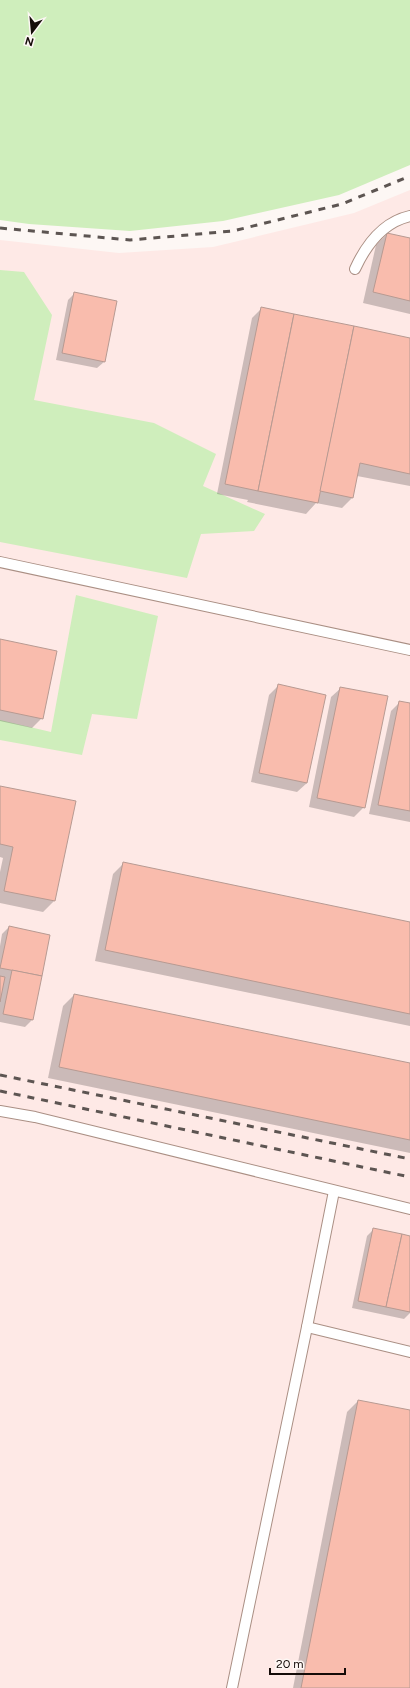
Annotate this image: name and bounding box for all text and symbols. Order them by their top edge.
north arrow [12,12,52,52]
text: N [23,34,35,49]
scale bar [270,1650,345,1676]
text: 20 m [276,1657,304,1671]

